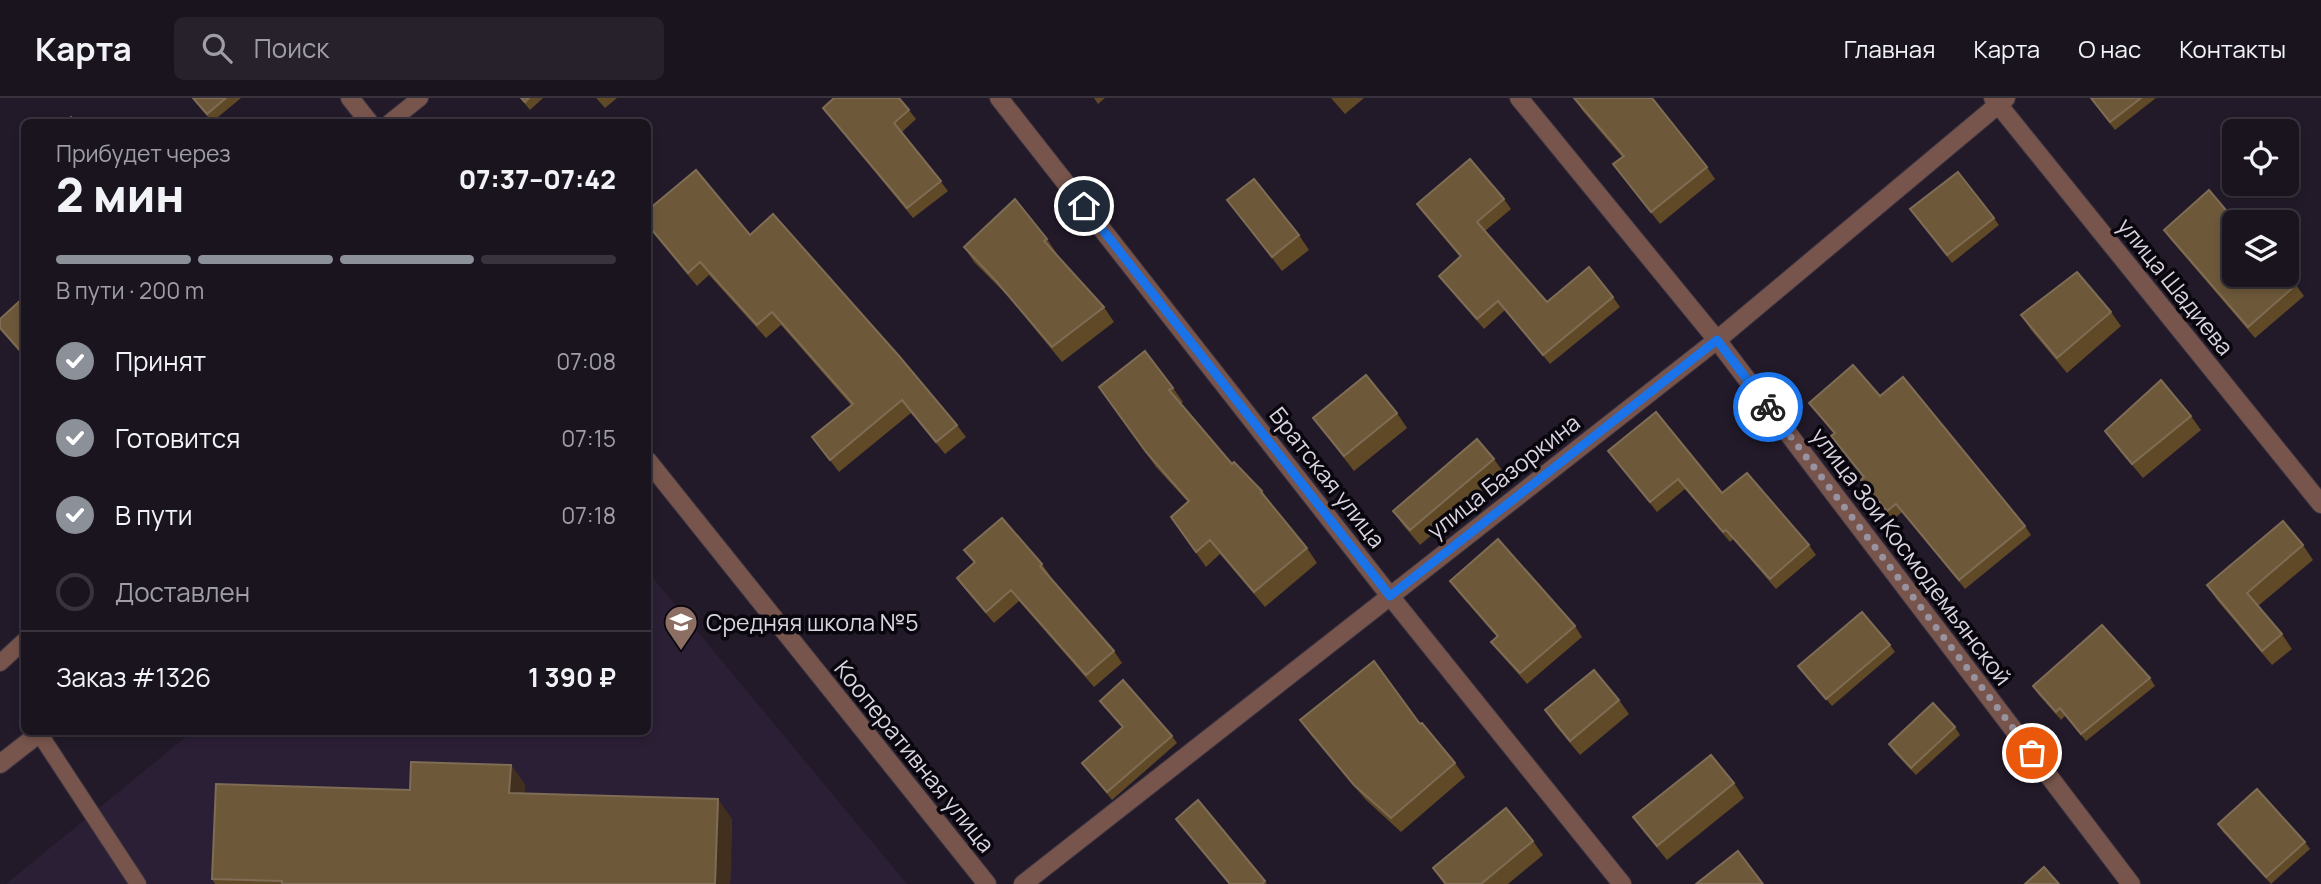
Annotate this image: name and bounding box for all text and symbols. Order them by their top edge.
search box [174,17,664,80]
text: Карта [35,26,132,71]
icon: search [198,29,236,67]
text: Поиск [254,30,329,66]
text: Главная [1844,32,1935,65]
text: Карта [1973,32,2040,65]
text: О нас [2078,32,2141,65]
text: Контакты [2179,32,2286,65]
map controls [2222,119,2299,287]
button: locate [2222,119,2299,196]
text: Прибудет через [56,137,231,169]
text: 07:37–07:42 [459,161,616,197]
text: 2 мин [56,163,184,226]
pin [1054,176,1114,236]
icon: home [1065,187,1103,225]
street label: улица Шадиева [2111,210,2241,362]
button: layers [2222,210,2299,287]
text: В пути · 200 m [56,274,204,306]
icon: check [56,342,94,380]
text: Принят [115,343,206,379]
text: 07:08 [556,345,616,377]
courier [1733,372,1803,442]
icon: bike [1749,388,1787,426]
street label: Братская улица [1263,400,1393,554]
street label: улица Базоркина [1420,406,1586,546]
icon: check [56,419,94,457]
text: Готовится [115,420,240,456]
street label: улица Зои Космодемьянской [1804,421,2020,691]
text: 07:15 [561,422,616,454]
icon: check [56,496,94,534]
text: В пути [115,497,193,533]
text: 07:18 [561,499,616,531]
text: Доставлен [115,574,250,610]
school or university icon: Средняя школа №5 [662,603,700,652]
place label: Средняя школа №5 [706,606,918,638]
street label: Кооперативная улица [827,653,1003,859]
text: Заказ #1326 [56,659,211,695]
text: 1 390 ₽ [528,659,616,695]
pin [2002,723,2062,783]
icon: bag [2013,734,2051,772]

